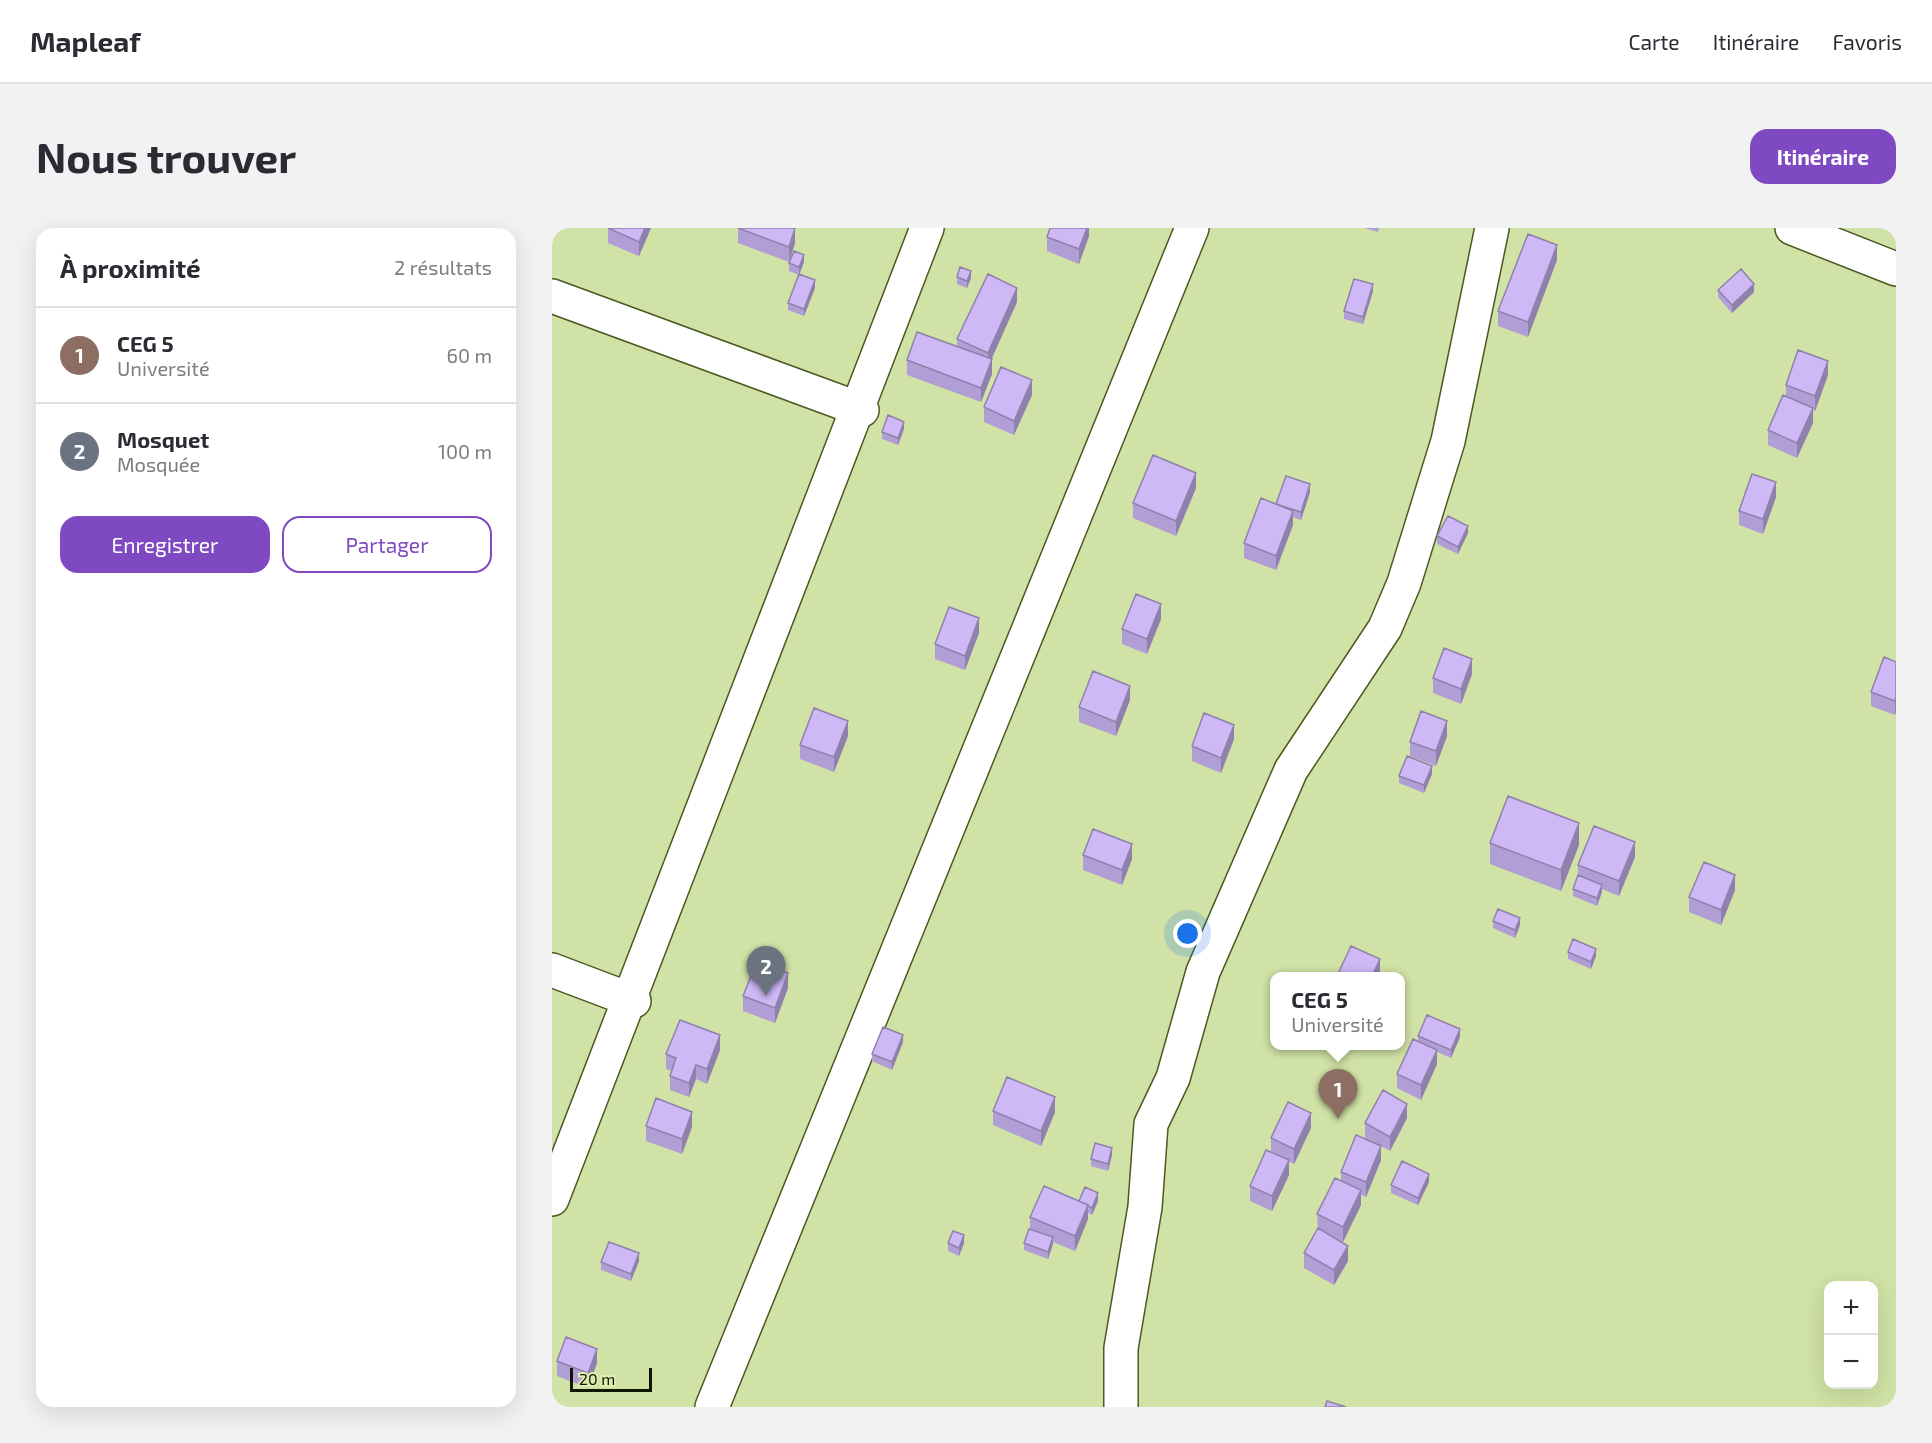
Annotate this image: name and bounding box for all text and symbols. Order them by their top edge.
text: Mapleaf [30,24,141,58]
text: Carte [1628,29,1680,54]
text: Itinéraire [1713,29,1799,54]
text: Favoris [1832,29,1902,54]
button: Itinéraire [1750,129,1896,184]
text: Nous trouver [36,131,296,181]
text: À proximité [60,252,201,283]
text: 2 résultats [394,255,492,279]
text: CEG 5 [117,330,174,356]
text: 1 [75,343,84,367]
text: 60 m [447,343,492,367]
text: Université [117,356,210,380]
text: Mosquet [117,426,209,452]
text: 2 [74,439,85,463]
text: 100 m [438,439,492,463]
text: Mosquée [117,452,200,476]
button: Enregistrer [60,516,270,573]
button: Partager [282,516,492,573]
your location [1173,919,1202,948]
pin: 2 [746,946,786,996]
popup [1270,972,1405,1050]
text: CEG 5 [1291,986,1348,1012]
text: Université [1291,1012,1384,1036]
pin: 1 [1318,1070,1358,1119]
map controls [1824,1281,1878,1389]
button: + [1824,1281,1878,1335]
button: − [1824,1335,1878,1389]
scale bar [570,1365,652,1392]
text: 20 m [579,1369,615,1388]

